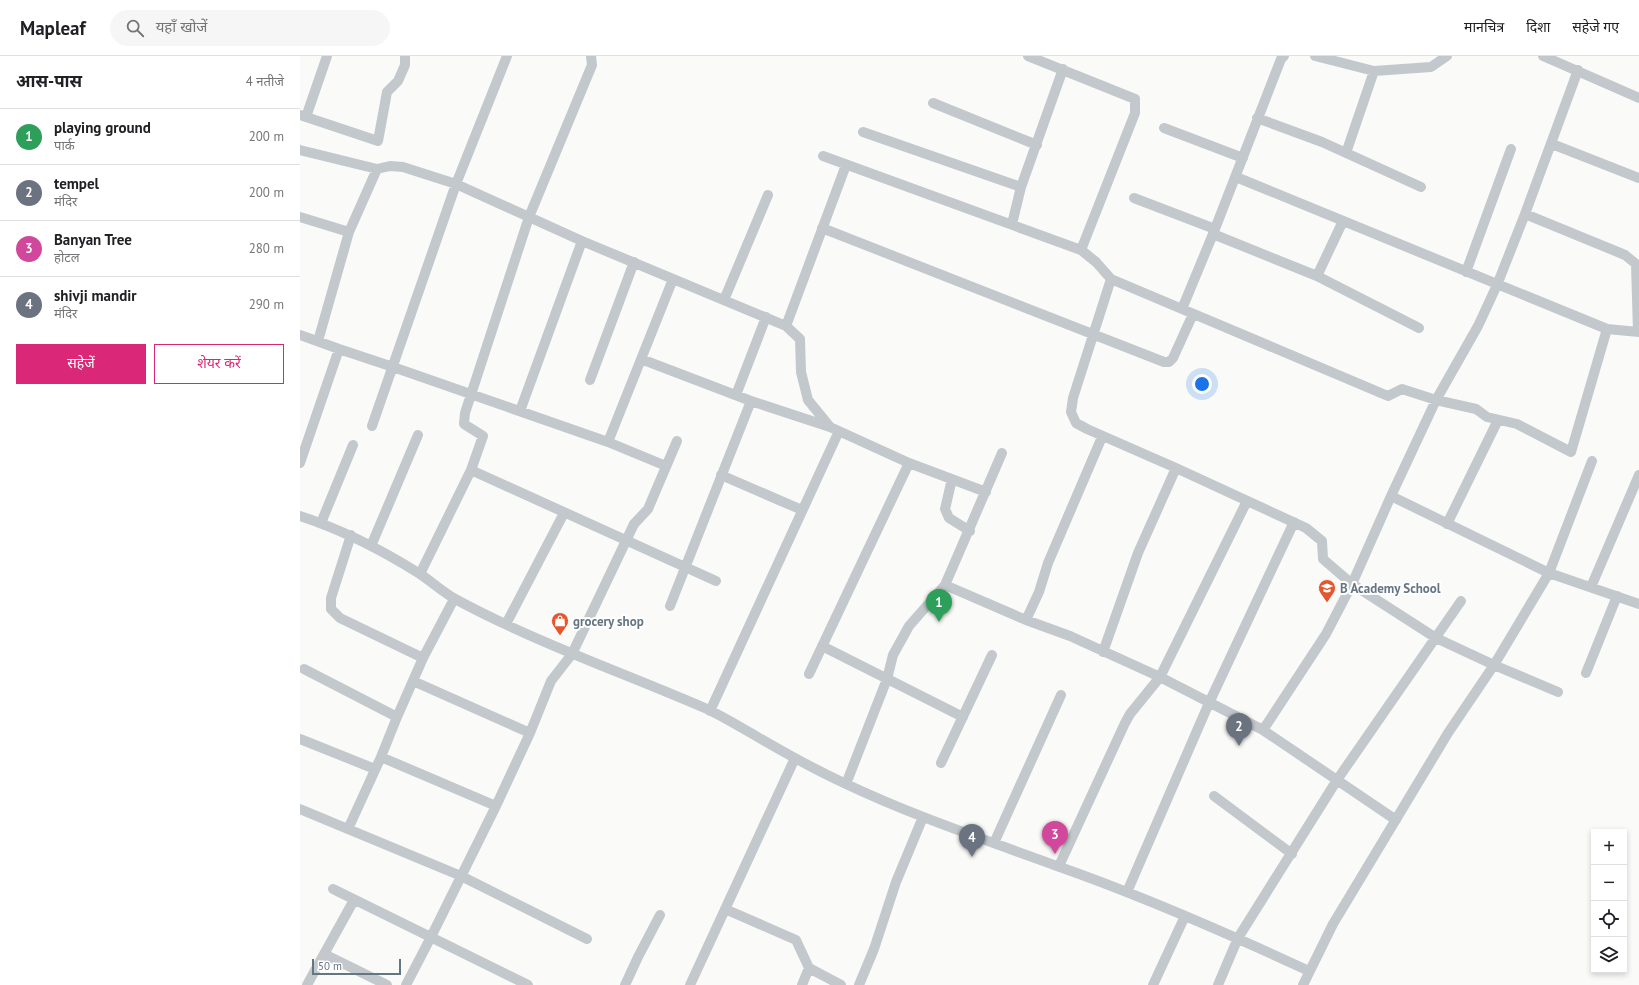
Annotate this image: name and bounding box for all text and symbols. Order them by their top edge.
search box [110,10,390,46]
text: Mapleaf [20,16,86,40]
icon: search [124,17,146,39]
text: यहाँ खोजें [156,17,208,36]
text: मानचित्र [1464,18,1504,36]
text: दिशा [1526,18,1550,36]
text: सहेजे गए [1572,18,1619,36]
text: आस-पास [16,70,82,92]
text: 4 नतीजे [246,73,284,90]
text: playing ground [54,118,151,137]
text: 1 [25,128,33,145]
text: 200 m [249,128,284,145]
text: पार्क [54,137,75,154]
text: tempel [54,174,99,193]
text: 2 [25,184,33,201]
text: 200 m [249,184,284,201]
text: मंदिर [54,193,77,210]
text: Banyan Tree [54,230,132,249]
text: 3 [25,240,33,257]
text: 280 m [249,240,284,257]
text: होटल [54,249,80,266]
text: shivji mandir [54,286,137,305]
text: 4 [25,296,33,313]
text: 290 m [249,296,284,313]
text: मंदिर [54,305,77,322]
button: सहेजें [16,344,146,384]
button: शेयर करें [154,344,284,384]
your location [1192,374,1212,394]
school or university icon: B Academy School [1317,578,1337,603]
place label: B Academy School [1340,580,1441,597]
pin: 1 [926,589,952,622]
shop icon: grocery shop [550,611,570,636]
place label: grocery shop [573,613,644,630]
pin: 2 [1226,713,1252,746]
pin: 3 [1042,821,1068,854]
pin: 4 [959,824,985,857]
map controls [1591,829,1627,973]
button: + [1591,829,1627,865]
button: − [1591,865,1627,901]
button: locate [1591,901,1627,937]
button: layers [1591,937,1627,973]
scale bar [312,957,401,976]
text: 50 m [318,959,342,973]

